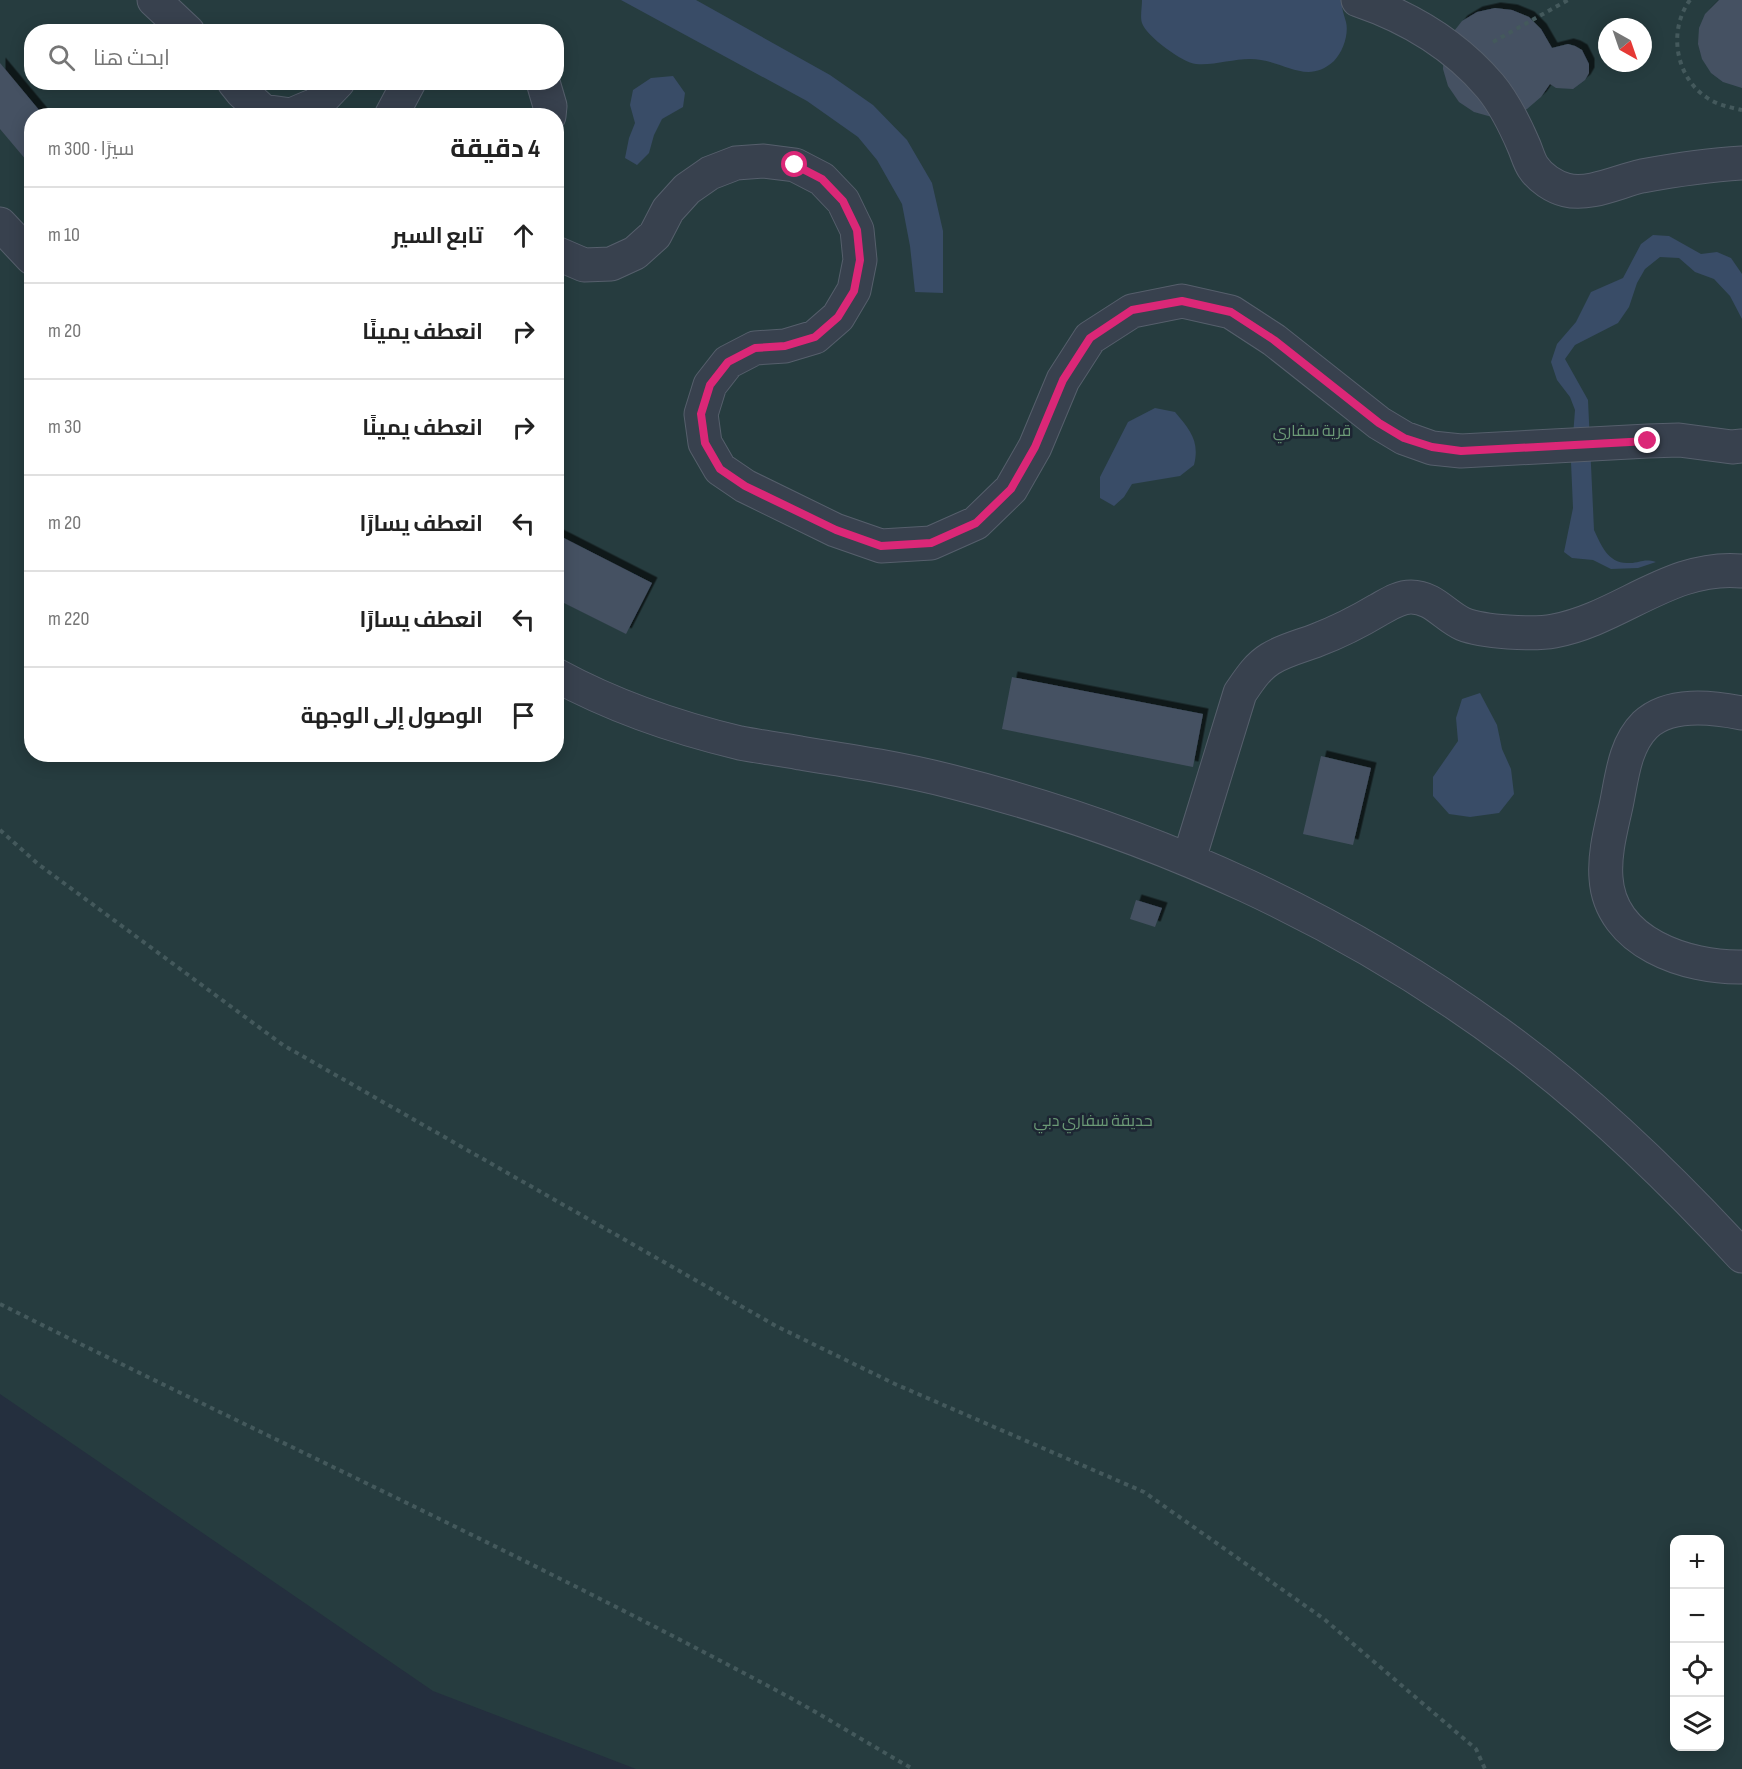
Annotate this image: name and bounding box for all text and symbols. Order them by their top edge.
north arrow [1598,18,1652,72]
search box [24,24,564,90]
icon: search [45,41,78,74]
text: ابحث هنا [93,45,170,72]
text: 4 دقيقة [450,134,540,165]
text: سيرًا · 300 m [48,137,134,161]
route start [781,151,807,177]
icon: ahead [507,219,540,252]
text: 10 m [48,223,80,247]
text: تابع السير [392,223,483,250]
icon: right [507,315,540,348]
text: 20 m [48,319,81,343]
text: انعطف يمينًا [362,319,483,346]
icon: right [507,411,540,444]
text: 30 m [48,415,81,439]
text: انعطف يمينًا [362,415,483,442]
park label: قرية سفاري [1273,422,1351,444]
route end [1634,427,1660,453]
icon: left [507,507,540,540]
text: 20 m [48,511,81,535]
text: انعطف يسارًا [360,511,483,538]
icon: left [507,603,540,636]
text: 220 m [48,607,89,631]
text: انعطف يسارًا [360,607,483,634]
icon: arrive [507,699,540,732]
text: الوصول إلى الوجهة [301,703,483,730]
park label: حديقة سفاري دبي [1033,1112,1153,1134]
map controls [1670,1535,1724,1751]
button: + [1670,1535,1724,1589]
button: − [1670,1589,1724,1643]
button: locate [1670,1643,1724,1697]
button: layers [1670,1697,1724,1751]

